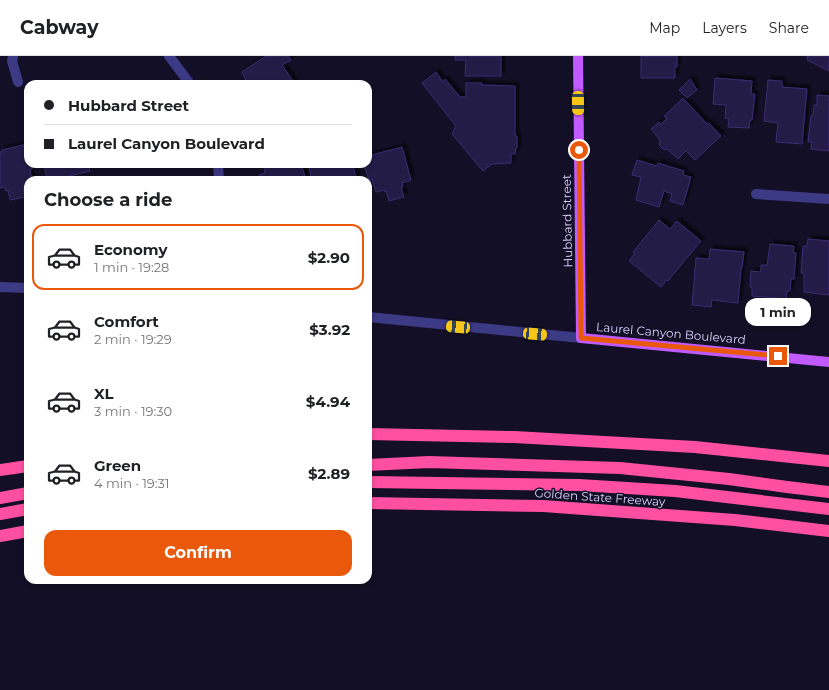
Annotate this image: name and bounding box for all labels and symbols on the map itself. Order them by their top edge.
car [572,91,584,115]
route start [570,141,588,159]
street label: Hubbard Street [559,174,575,268]
callout: 1 min [745,298,811,326]
street label: Laurel Canyon Boulevard [596,319,746,347]
car [446,320,470,334]
car [523,327,547,341]
route end [769,347,787,365]
street label: Golden State Freeway [534,485,666,509]

